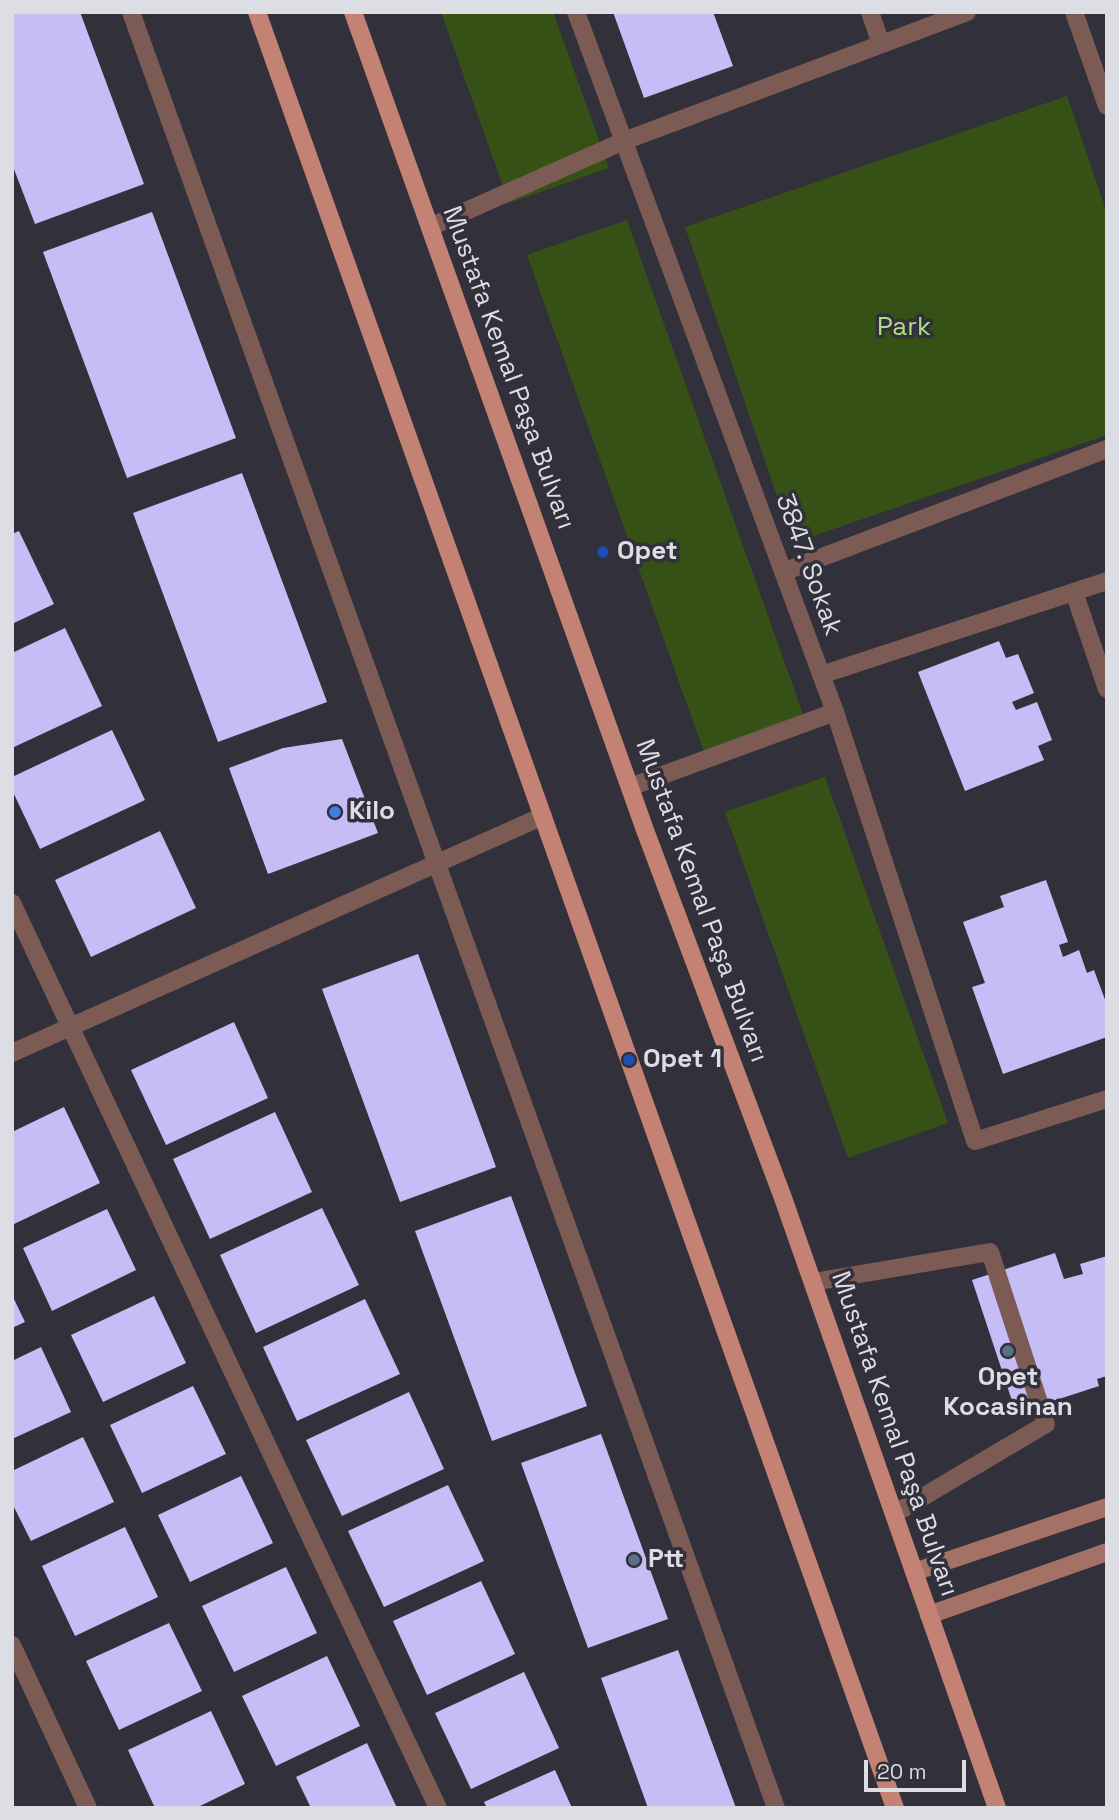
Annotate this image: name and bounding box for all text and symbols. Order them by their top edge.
street label: Mustafa Kemal Paşa Bulvarı [435,202,581,534]
park label: Park [877,312,931,344]
street label: 3847. Sokak [768,490,848,640]
place label: Opet [617,536,678,568]
marker: Opet [595,544,611,560]
street label: Mustafa Kemal Paşa Bulvarı [628,735,774,1067]
place label: Kilo [349,796,395,828]
marker: Kilo [327,804,343,820]
place label: Opet 1 [643,1044,722,1076]
marker: Opet 1 [621,1052,637,1068]
street label: Mustafa Kemal Paşa Bulvarı [824,1268,964,1600]
marker: Opet Kocasinan [1000,1343,1016,1359]
place label: Opet Kocasinan [943,1362,1073,1424]
place label: Ptt [648,1544,684,1576]
marker: Ptt [626,1552,642,1568]
scale bar [867,1746,968,1790]
text: 20 m [877,1758,927,1785]

